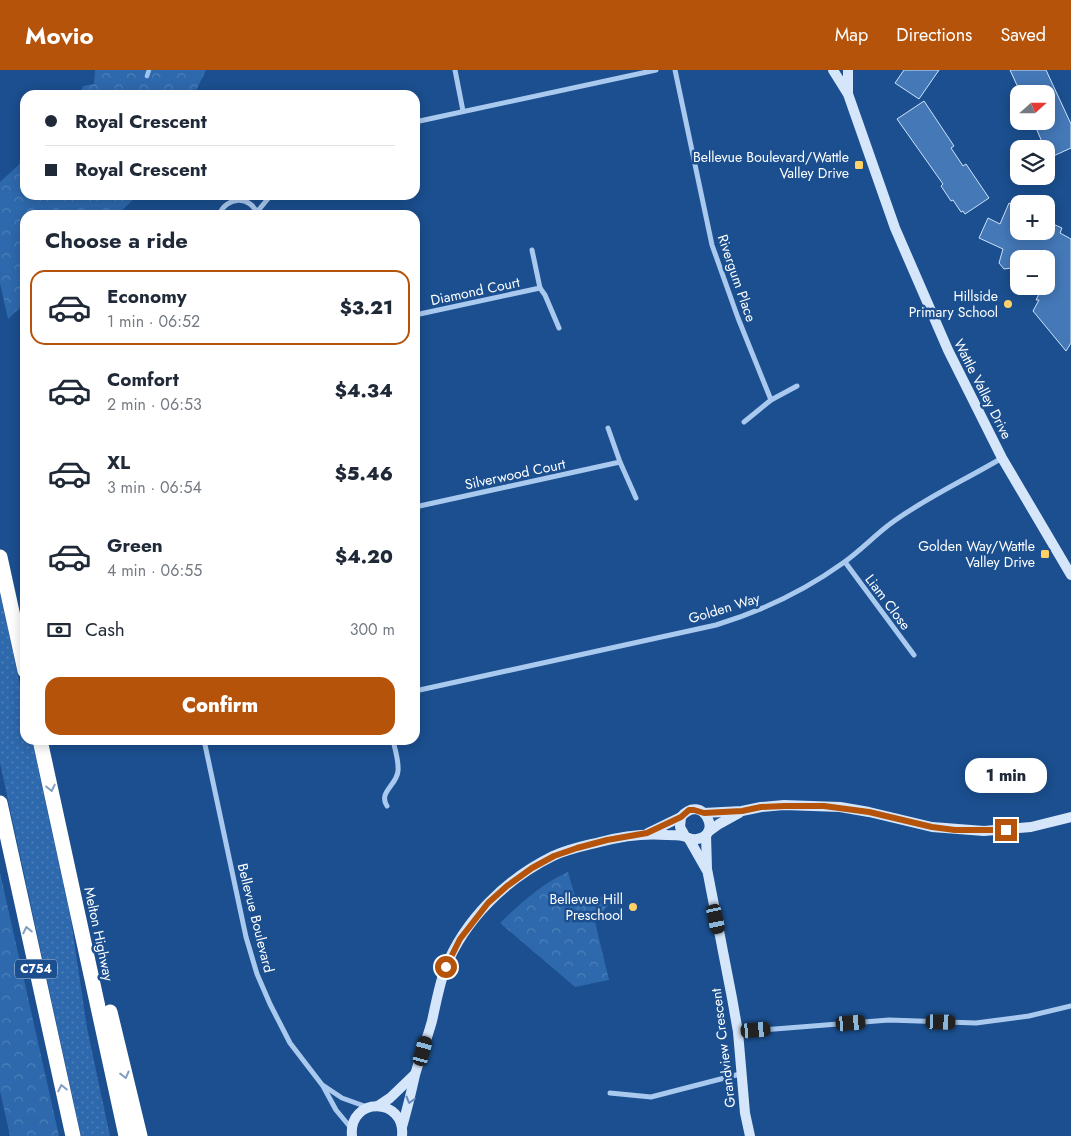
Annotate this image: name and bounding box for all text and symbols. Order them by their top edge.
text: Movio [25,18,94,53]
text: Map [835,22,868,48]
text: Directions [896,22,972,48]
text: Saved [1000,22,1046,48]
north arrow [1010,85,1055,130]
map controls [1010,85,1055,295]
text: Royal Crescent [75,108,207,135]
button: layers [1010,140,1055,185]
place label: Bellevue Boulevard/Wattle Valley Drive [693,147,849,183]
text: Royal Crescent [75,156,207,183]
marker: Bellevue Boulevard/Wattle Valley Drive [853,159,865,171]
button: + [1010,195,1055,240]
text: Choose a ride [45,224,188,256]
street label: Rivergum Place [713,232,761,324]
button: − [1010,250,1055,295]
street label: Diamond Court [429,272,522,310]
text: Economy [107,283,187,310]
icon: car [47,285,92,330]
place label: Hillside Primary School [909,286,998,322]
text: $3.21 [340,294,393,321]
marker: Hillside Primary School [1002,298,1014,310]
text: 1 min · 06:52 [107,310,200,333]
street label: Wattle Valley Drive [949,335,1017,443]
text: Comfort [107,366,179,393]
icon: car [47,368,92,413]
text: $4.34 [335,377,393,404]
text: 2 min · 06:53 [107,393,202,416]
text: XL [107,449,130,476]
icon: car [47,451,92,496]
street label: Silverwood Court [463,453,568,494]
text: $5.46 [335,460,393,487]
text: 3 min · 06:54 [107,476,202,499]
text: Green [107,532,163,559]
icon: car [47,534,92,579]
place label: Golden Way/Wattle Valley Drive [918,536,1035,572]
text: $4.20 [335,543,393,570]
marker: Golden Way/Wattle Valley Drive [1039,548,1051,560]
text: 4 min · 06:55 [107,559,202,582]
street label: Liam Close [860,570,916,634]
street label: Golden Way [686,587,763,628]
icon: cash [45,616,73,644]
text: Cash [85,616,125,643]
text: 300 m [350,618,395,641]
button: Confirm [45,677,395,735]
callout: 1 min [965,758,1047,792]
text: 1 min [986,764,1026,787]
one-way arrow [45,783,55,792]
route end [995,819,1017,841]
street label: Bellevue Boulevard [233,861,279,975]
street label: Melton Highway [79,885,119,984]
place label: Bellevue Hill Preschool [550,889,623,925]
marker: Bellevue Hill Preschool [627,901,639,913]
car [705,903,726,935]
one-way arrow [23,925,33,934]
route start [435,956,457,978]
road number: C754 [15,960,57,979]
street label: Grandview Crescent [706,987,740,1109]
car [835,1014,866,1032]
car [925,1014,956,1030]
car [740,1021,771,1039]
car [411,1035,434,1067]
one-way arrow [119,1070,130,1079]
one-way arrow [57,1084,68,1093]
one-way arrow [405,1096,416,1105]

